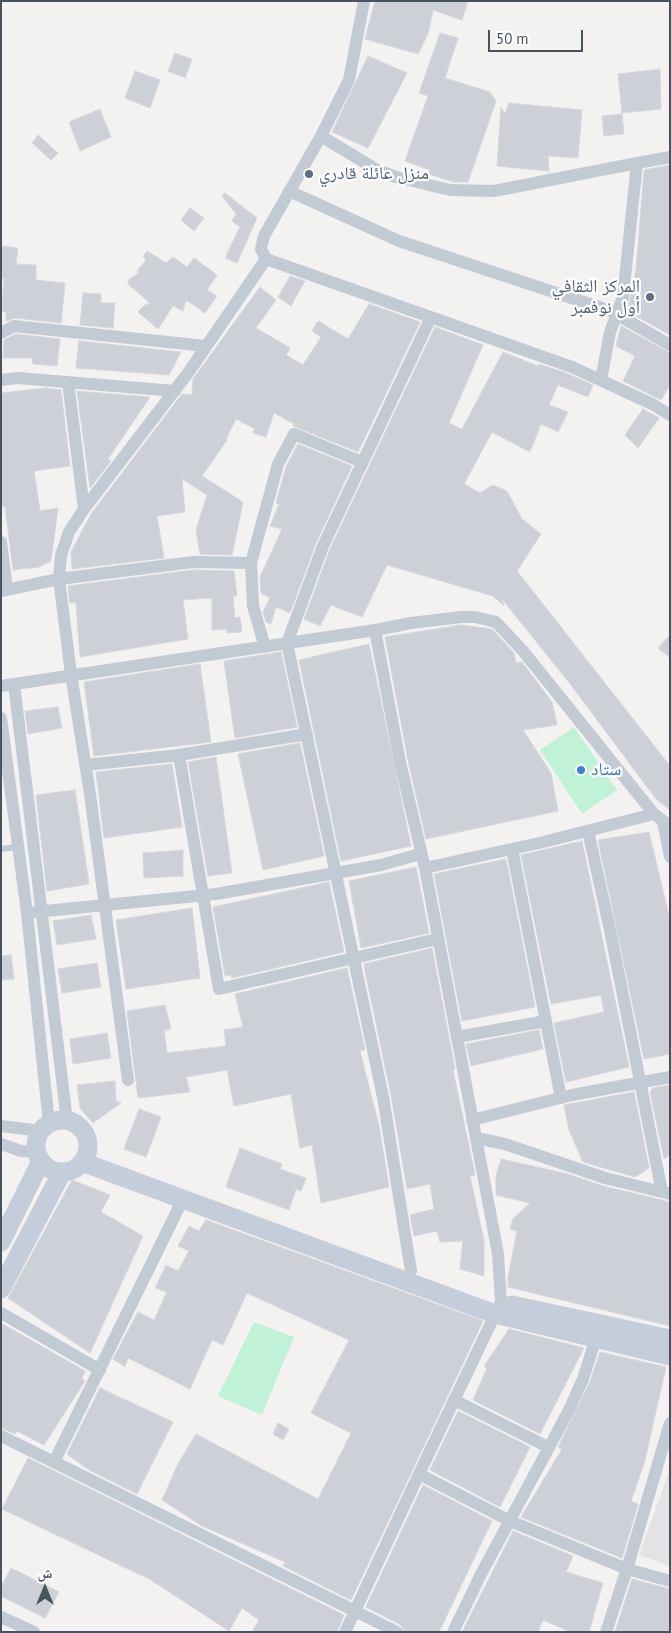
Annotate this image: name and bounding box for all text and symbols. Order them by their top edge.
scale bar [491,20,586,52]
text: 50 m [496,29,529,48]
place label: منزل عائلة قادري [319,163,429,185]
marker: منزل عائلة قادري [303,168,315,180]
place label: المركز الثقافي أول نوفمبر [552,276,640,318]
marker: المركز الثقافي أول نوفمبر [644,291,656,303]
place label: ستاد [591,759,621,781]
marker: ستاد [575,764,587,776]
north arrow [20,1563,70,1613]
text: ش [38,1564,52,1582]

